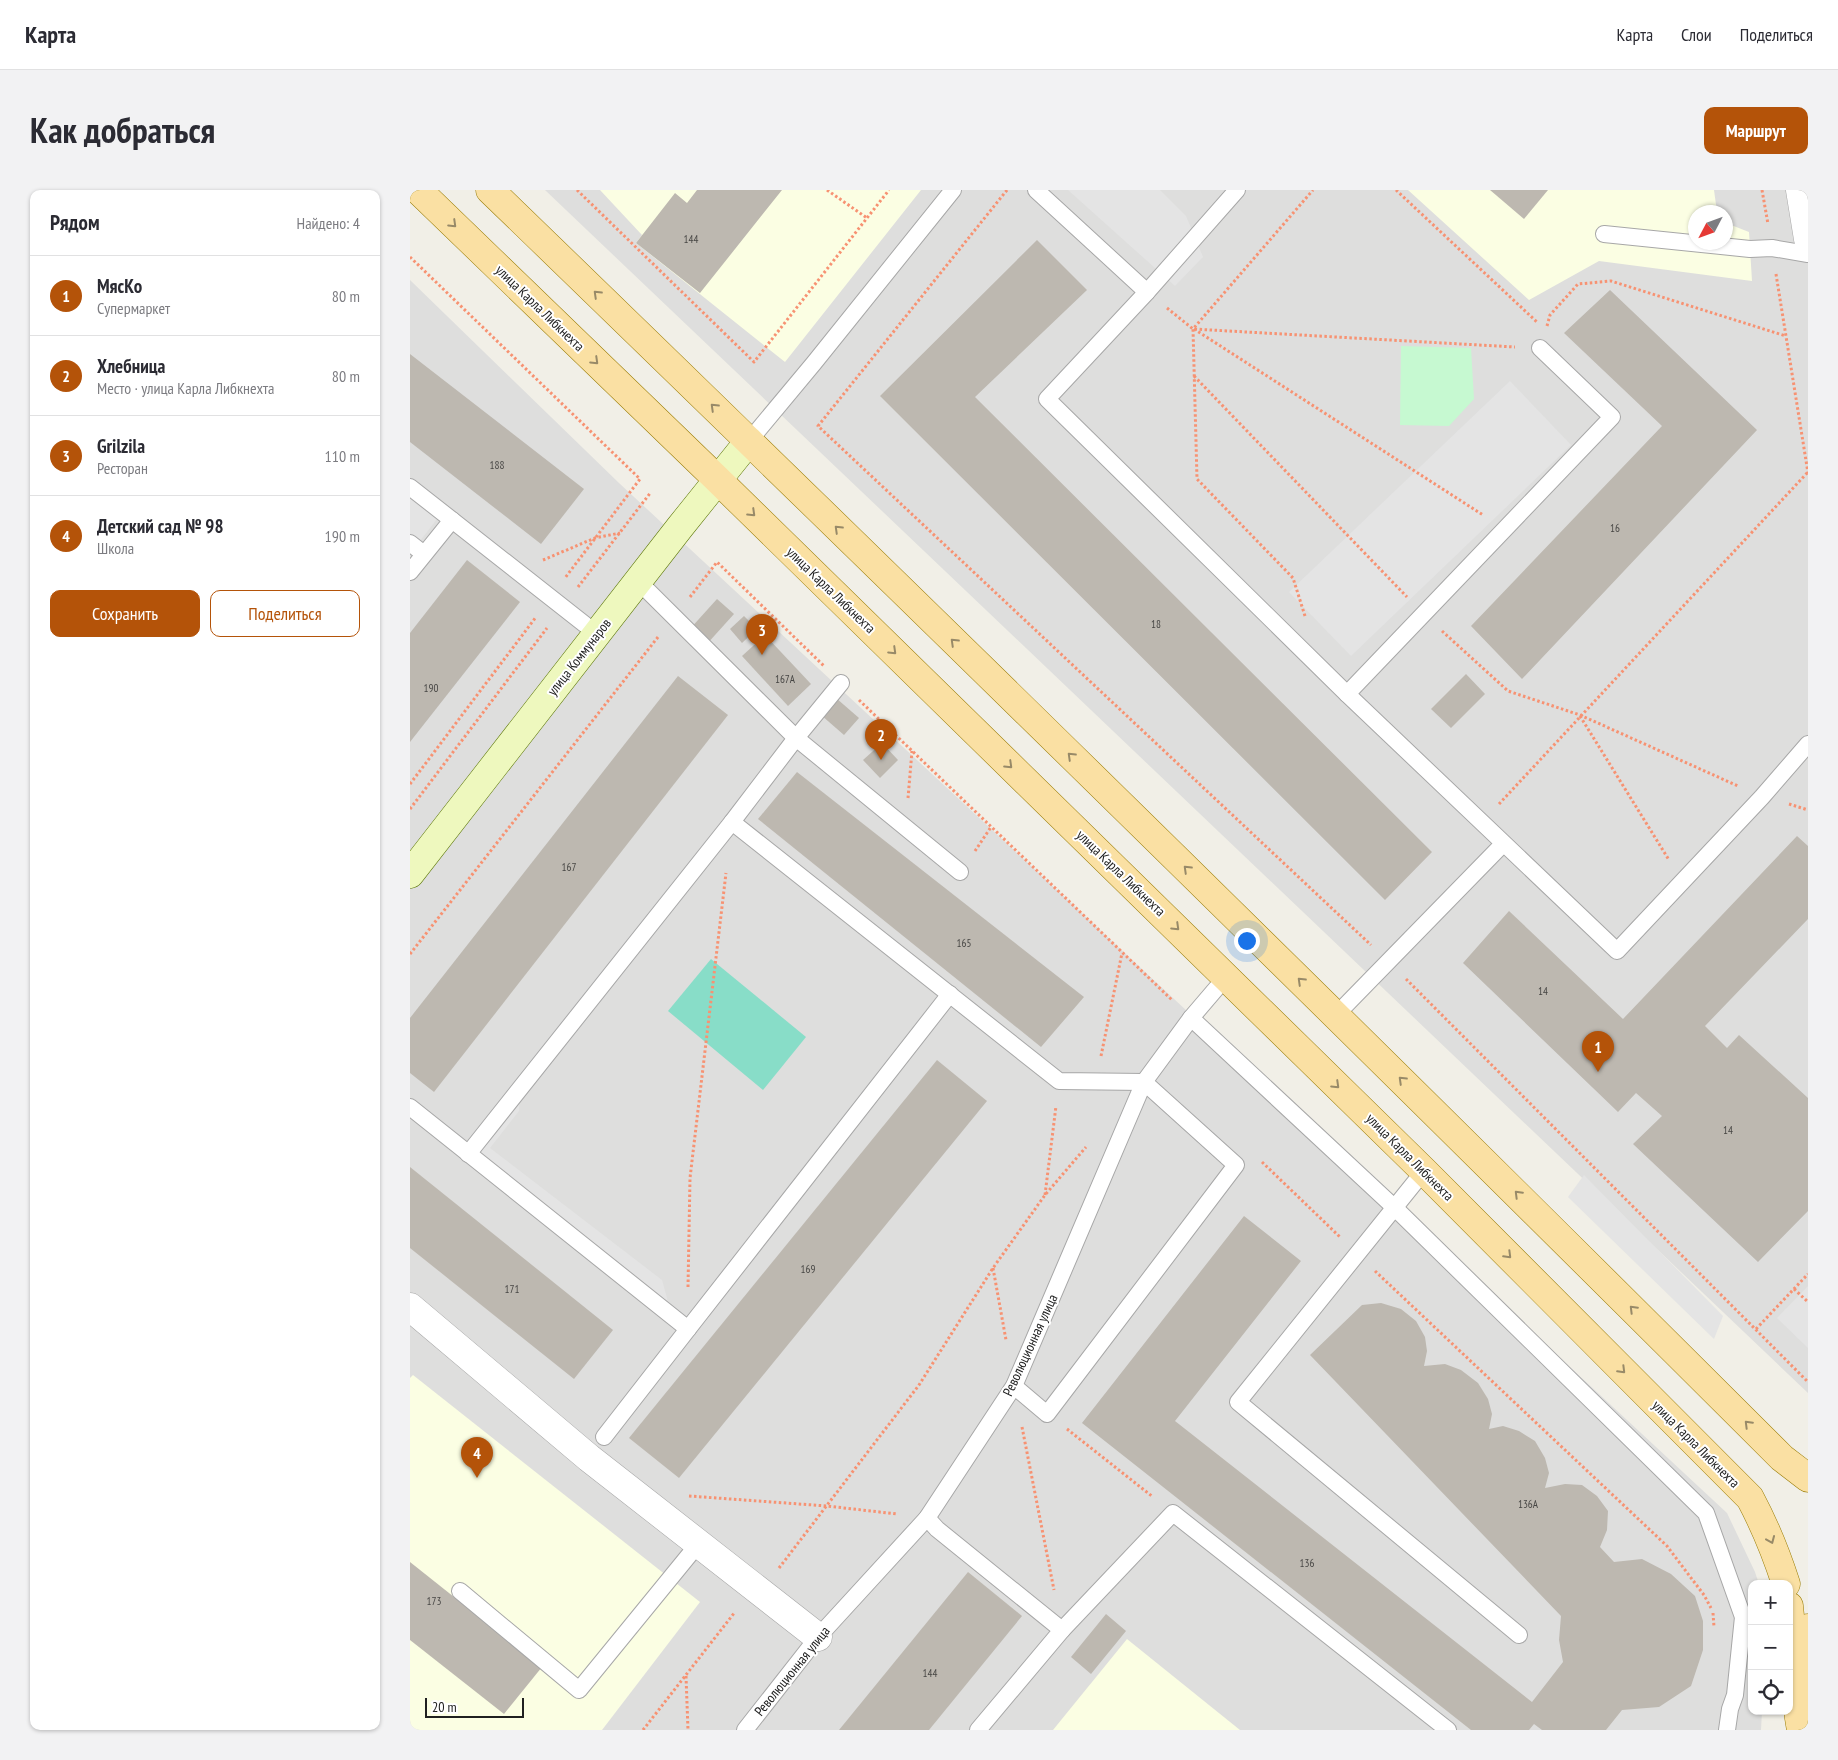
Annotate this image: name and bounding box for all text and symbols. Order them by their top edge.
text: Карта [25,19,76,50]
text: Карта [1616,23,1653,46]
text: Слои [1681,23,1712,46]
text: Поделиться [1740,23,1813,46]
text: Как добраться [30,107,215,153]
button: Маршрут [1704,107,1808,154]
north arrow [1688,205,1733,250]
text: Рядом [50,209,100,236]
text: Найдено: 4 [297,213,360,233]
one-way arrow [447,218,456,227]
house number: 144 [684,232,698,246]
street label: улица Карла Либкнехта [492,261,588,355]
text: МясКо [97,274,142,298]
text: 1 [62,286,70,306]
text: 80 m [332,286,360,306]
one-way arrow [594,291,603,300]
text: Супермаркет [97,298,170,318]
text: Хлебница [97,354,165,378]
one-way arrow [589,355,598,364]
text: 2 [62,366,70,386]
text: 80 m [332,366,360,386]
text: Место · улица Карла Либкнехта [97,378,275,398]
one-way arrow [711,404,720,413]
text: Grilzila [97,434,145,458]
text: 3 [62,446,70,466]
text: 110 m [325,446,360,466]
text: Ресторан [97,458,148,478]
house number: 188 [490,458,504,472]
one-way arrow [746,507,755,516]
text: Детский сад № 98 [97,514,223,538]
house number: 16 [1610,521,1620,535]
one-way arrow [835,525,844,534]
text: 4 [62,526,70,546]
text: 190 m [325,526,360,546]
text: Школа [97,538,134,558]
street label: улица Карла Либкнехта [783,543,879,637]
button: Сохранить [50,590,200,637]
button: Поделиться [210,590,360,637]
street label: улица Коммунаров [543,614,615,699]
pin: 3 [746,614,778,655]
house number: 18 [1151,617,1161,631]
one-way arrow [951,639,960,648]
one-way arrow [887,645,896,654]
house number: 167А [775,672,796,686]
house number: 190 [424,681,438,695]
pin: 2 [865,719,897,760]
one-way arrow [1067,753,1076,762]
one-way arrow [1004,759,1013,768]
street label: улица Карла Либкнехта [1073,826,1169,920]
house number: 167 [562,860,576,874]
one-way arrow [1184,866,1193,875]
one-way arrow [1170,921,1179,930]
your location [1234,928,1260,954]
house number: 165 [957,936,971,950]
one-way arrow [1298,978,1307,987]
house number: 14 [1538,984,1548,998]
pin: 1 [1582,1031,1614,1072]
one-way arrow [1399,1077,1408,1086]
one-way arrow [1330,1079,1339,1088]
street label: улица Карла Либкнехта [1362,1109,1458,1205]
house number: 14 [1723,1123,1733,1137]
one-way arrow [1515,1191,1524,1200]
one-way arrow [1502,1249,1511,1258]
house number: 169 [801,1262,815,1276]
house number: 171 [505,1282,519,1296]
street label: Революционная улица [999,1291,1061,1399]
one-way arrow [1630,1306,1639,1315]
one-way arrow [1617,1364,1626,1373]
street label: улица Карла Либкнехта [1648,1396,1744,1492]
one-way arrow [1745,1421,1754,1430]
pin: 4 [461,1437,493,1478]
house number: 136А [1518,1497,1539,1511]
one-way arrow [1764,1535,1775,1544]
house number: 136 [1300,1556,1314,1570]
map controls [1748,1580,1793,1715]
button: + [1748,1580,1793,1625]
house number: 173 [427,1594,441,1608]
street label: Революционная улица [750,1622,834,1720]
button: − [1748,1625,1793,1670]
house number: 144 [923,1666,937,1680]
button: locate [1748,1670,1793,1715]
scale bar [425,1695,524,1718]
text: 20 m [432,1698,457,1716]

